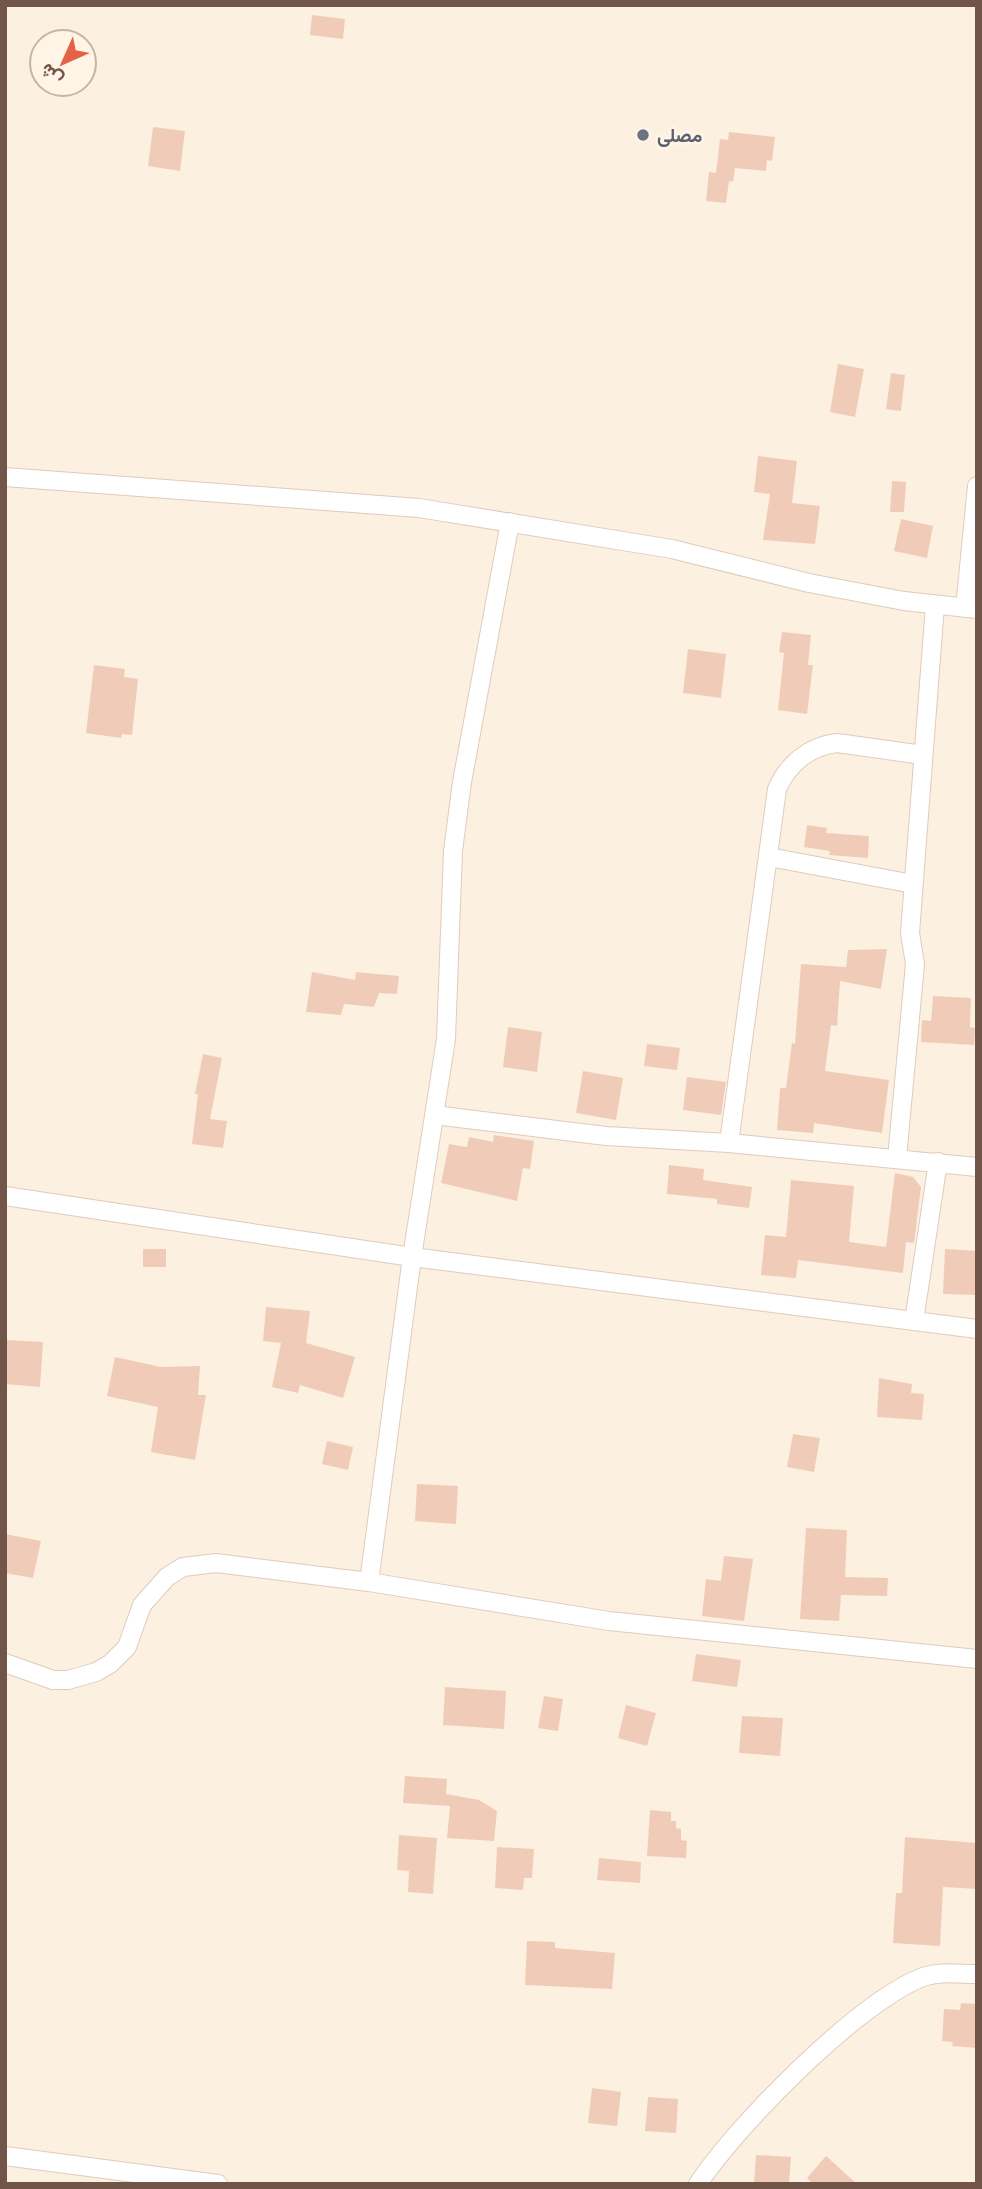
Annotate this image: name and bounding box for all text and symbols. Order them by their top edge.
north arrow [28,28,98,98]
text: ش [34,58,68,92]
place label: مصلى [657,123,702,147]
marker: مصلى [635,127,651,143]

